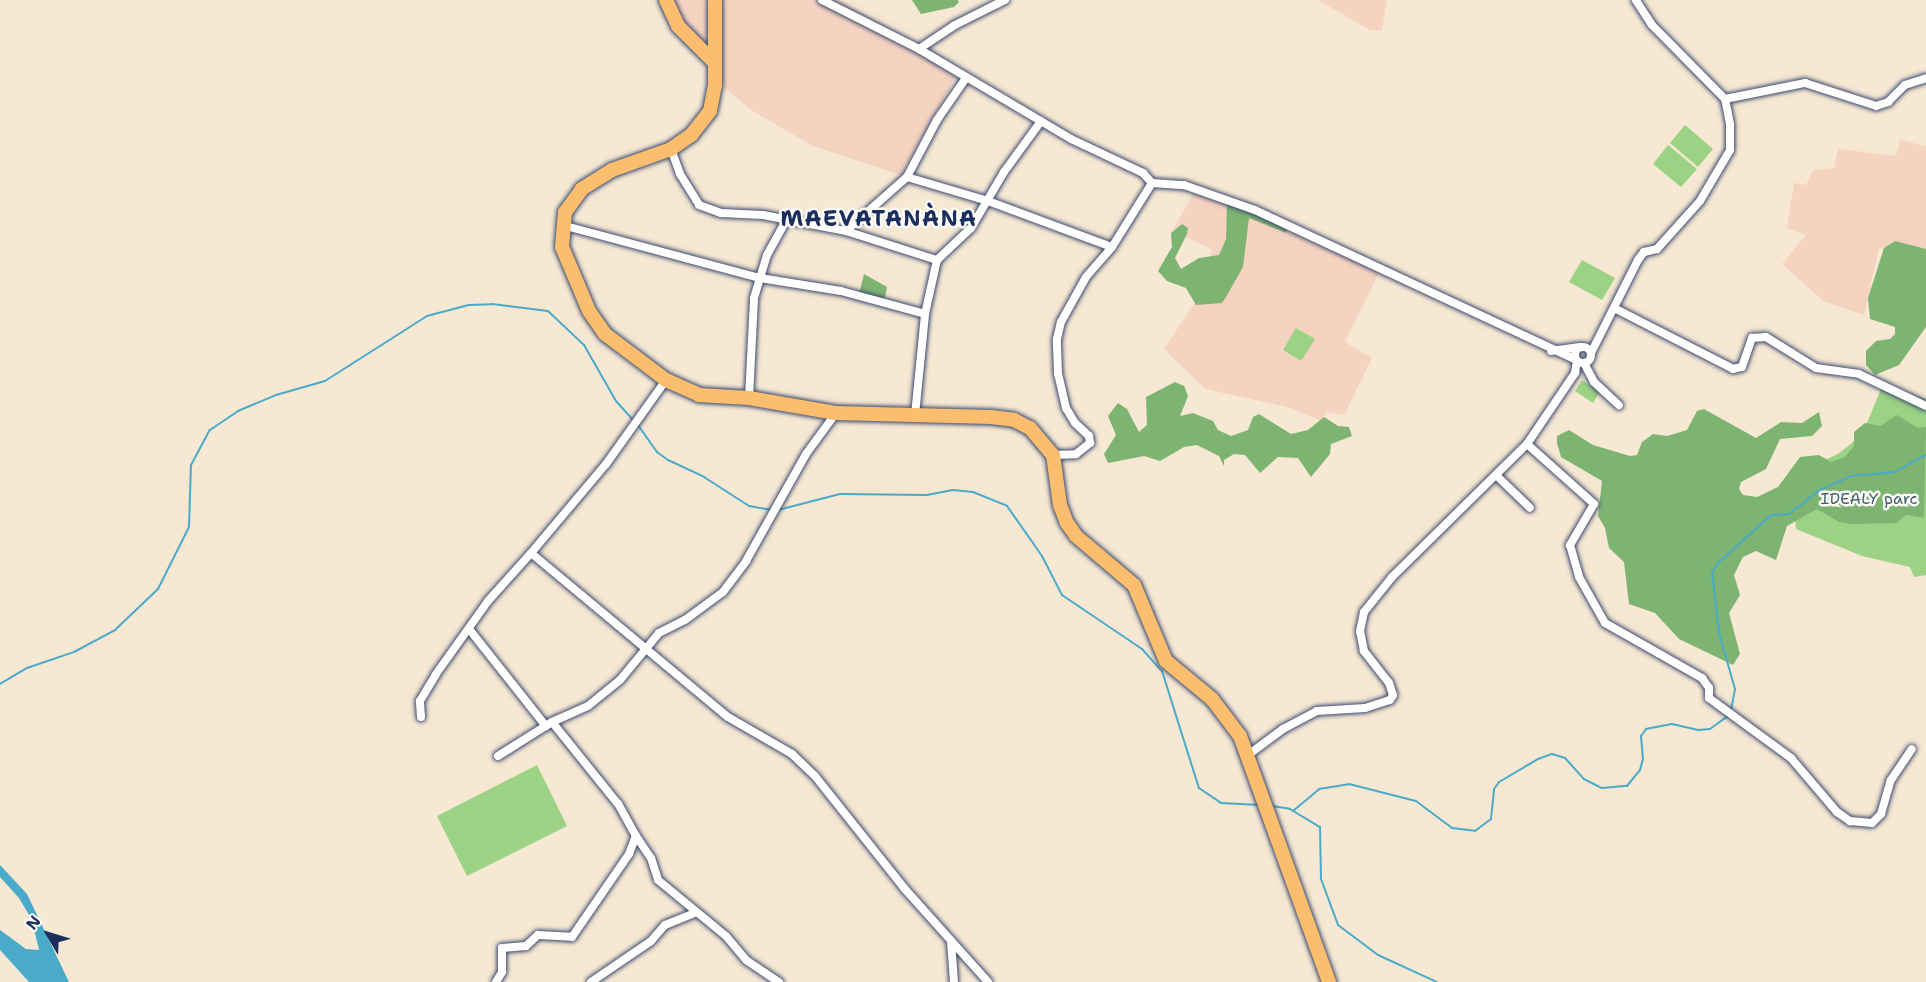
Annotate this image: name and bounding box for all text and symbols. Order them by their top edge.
district label: MAEVATANÀNA [781,206,977,232]
park label: IDEALY parc [1821,489,1917,509]
north arrow [18,904,78,964]
text: N [21,911,46,934]

